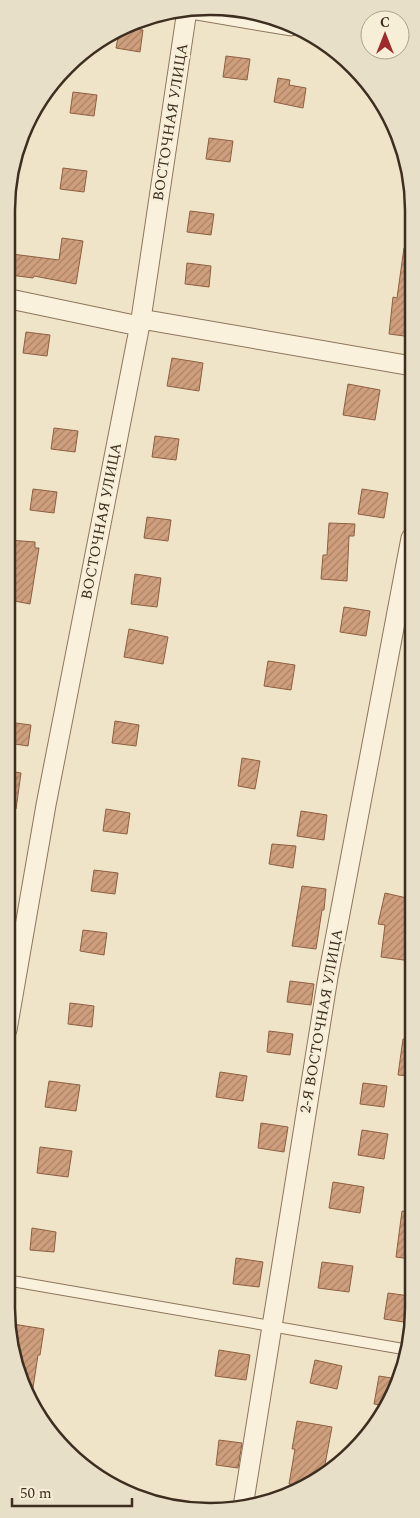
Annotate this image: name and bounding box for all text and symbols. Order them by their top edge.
north arrow [360,10,410,60]
text: С [380,12,390,33]
street label: ВОСТОЧНАЯ УЛИЦА [147,42,194,203]
street label: ВОСТОЧНАЯ УЛИЦА [75,441,128,602]
street label: 2-Я ВОСТОЧНАЯ УЛИЦА [294,927,349,1115]
scale bar [12,1476,132,1508]
text: 50 m [20,1482,52,1505]

